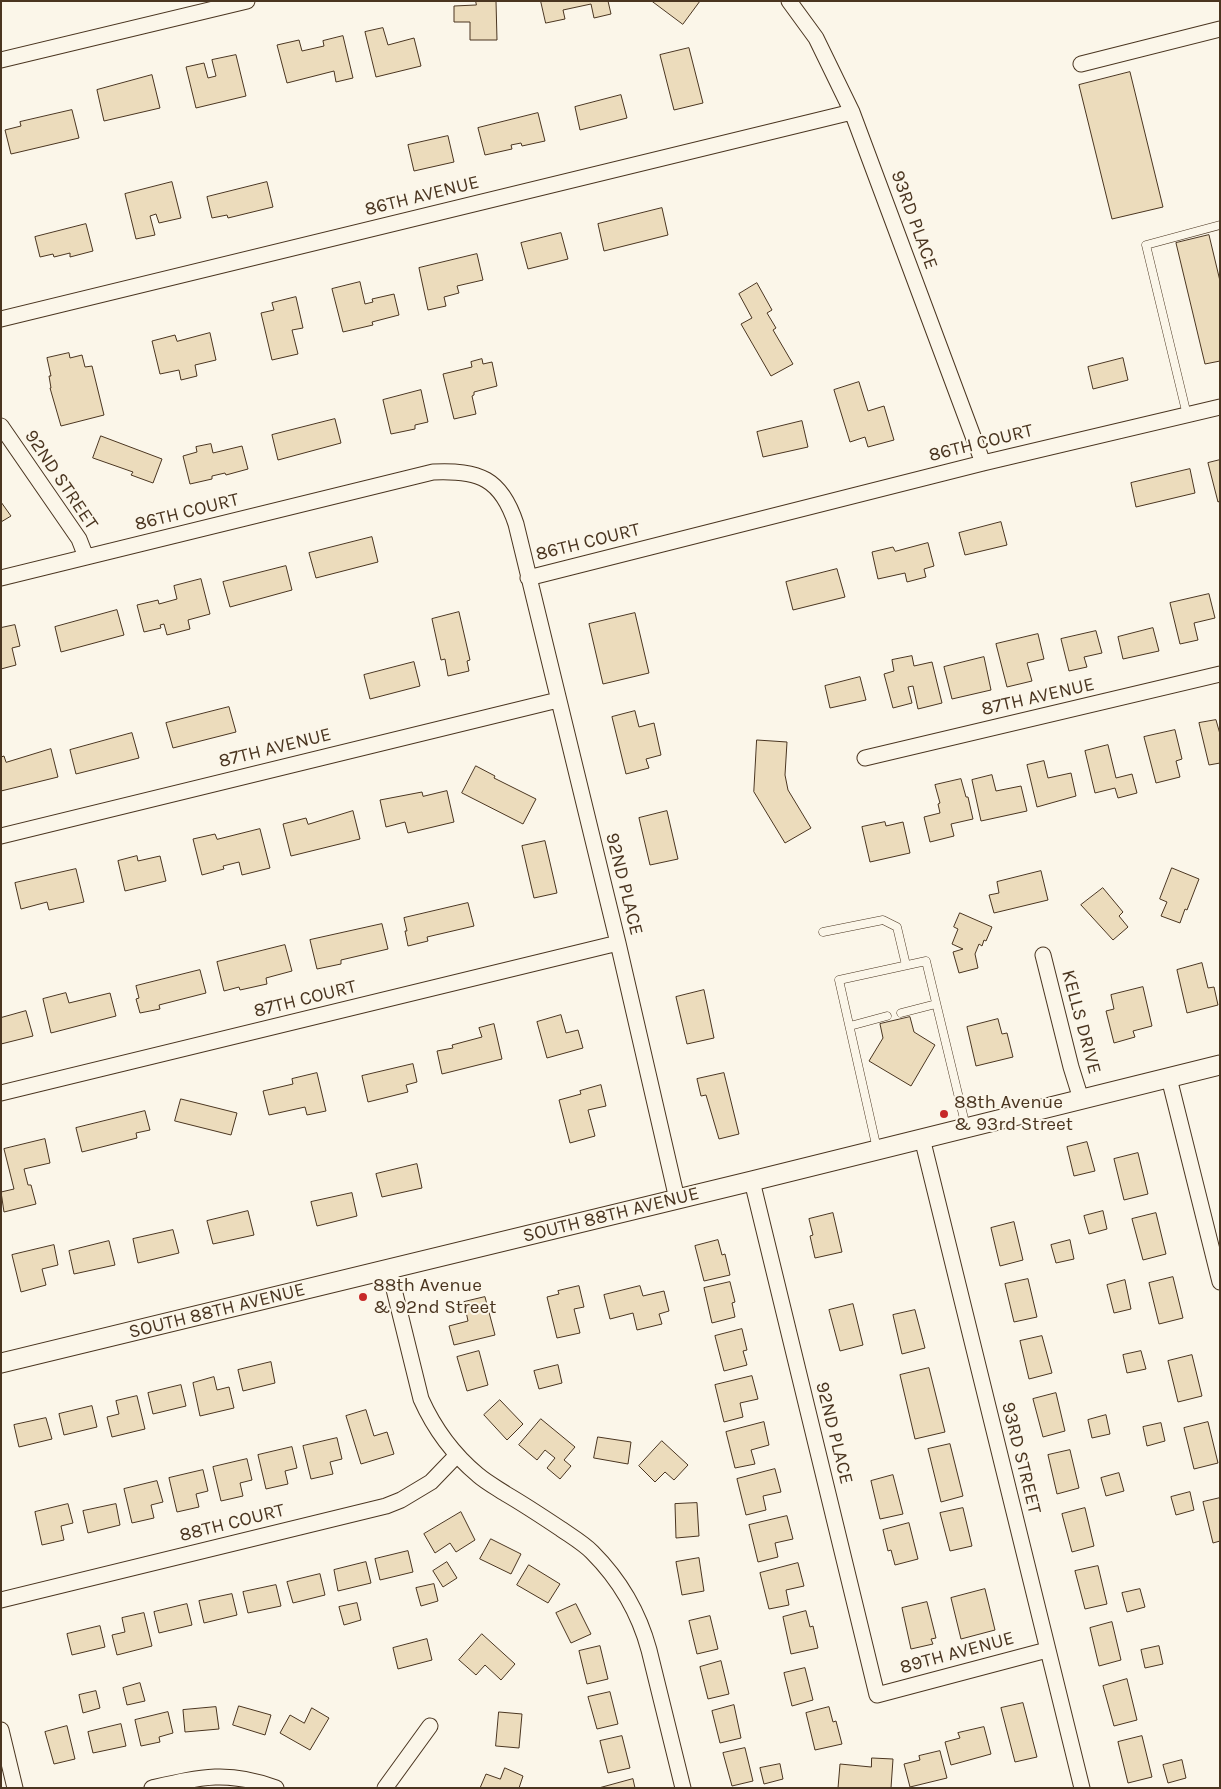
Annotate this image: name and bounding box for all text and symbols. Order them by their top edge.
street label: 93RD PLACE [886,167,942,273]
street label: 86TH AVENUE [362,171,482,221]
street label: 86TH COURT [926,419,1036,467]
street label: 92ND STREET [19,426,103,534]
street label: 86TH COURT [132,488,242,536]
street label: 86TH COURT [533,518,643,566]
street label: 87TH AVENUE [979,673,1097,721]
street label: 87TH AVENUE [216,723,334,773]
street label: 92ND PLACE [600,830,648,938]
street label: KELLS DRIVE [1056,967,1106,1077]
street label: 87TH COURT [251,975,359,1023]
place label: 88th Avenue & 93rd Street [954,1092,1073,1136]
marker: 88th Avenue & 93rd Street [938,1108,950,1120]
street label: SOUTH 88TH AVENUE [521,1182,701,1248]
place label: 88th Avenue & 92nd Street [373,1275,496,1319]
street label: SOUTH 88TH AVENUE [127,1278,307,1344]
marker: 88th Avenue & 92nd Street [357,1291,369,1303]
street label: 92ND PLACE [810,1379,858,1487]
street label: 93RD STREET [996,1400,1046,1516]
street label: 88TH COURT [177,1499,287,1547]
street label: 89TH AVENUE [897,1627,1017,1679]

